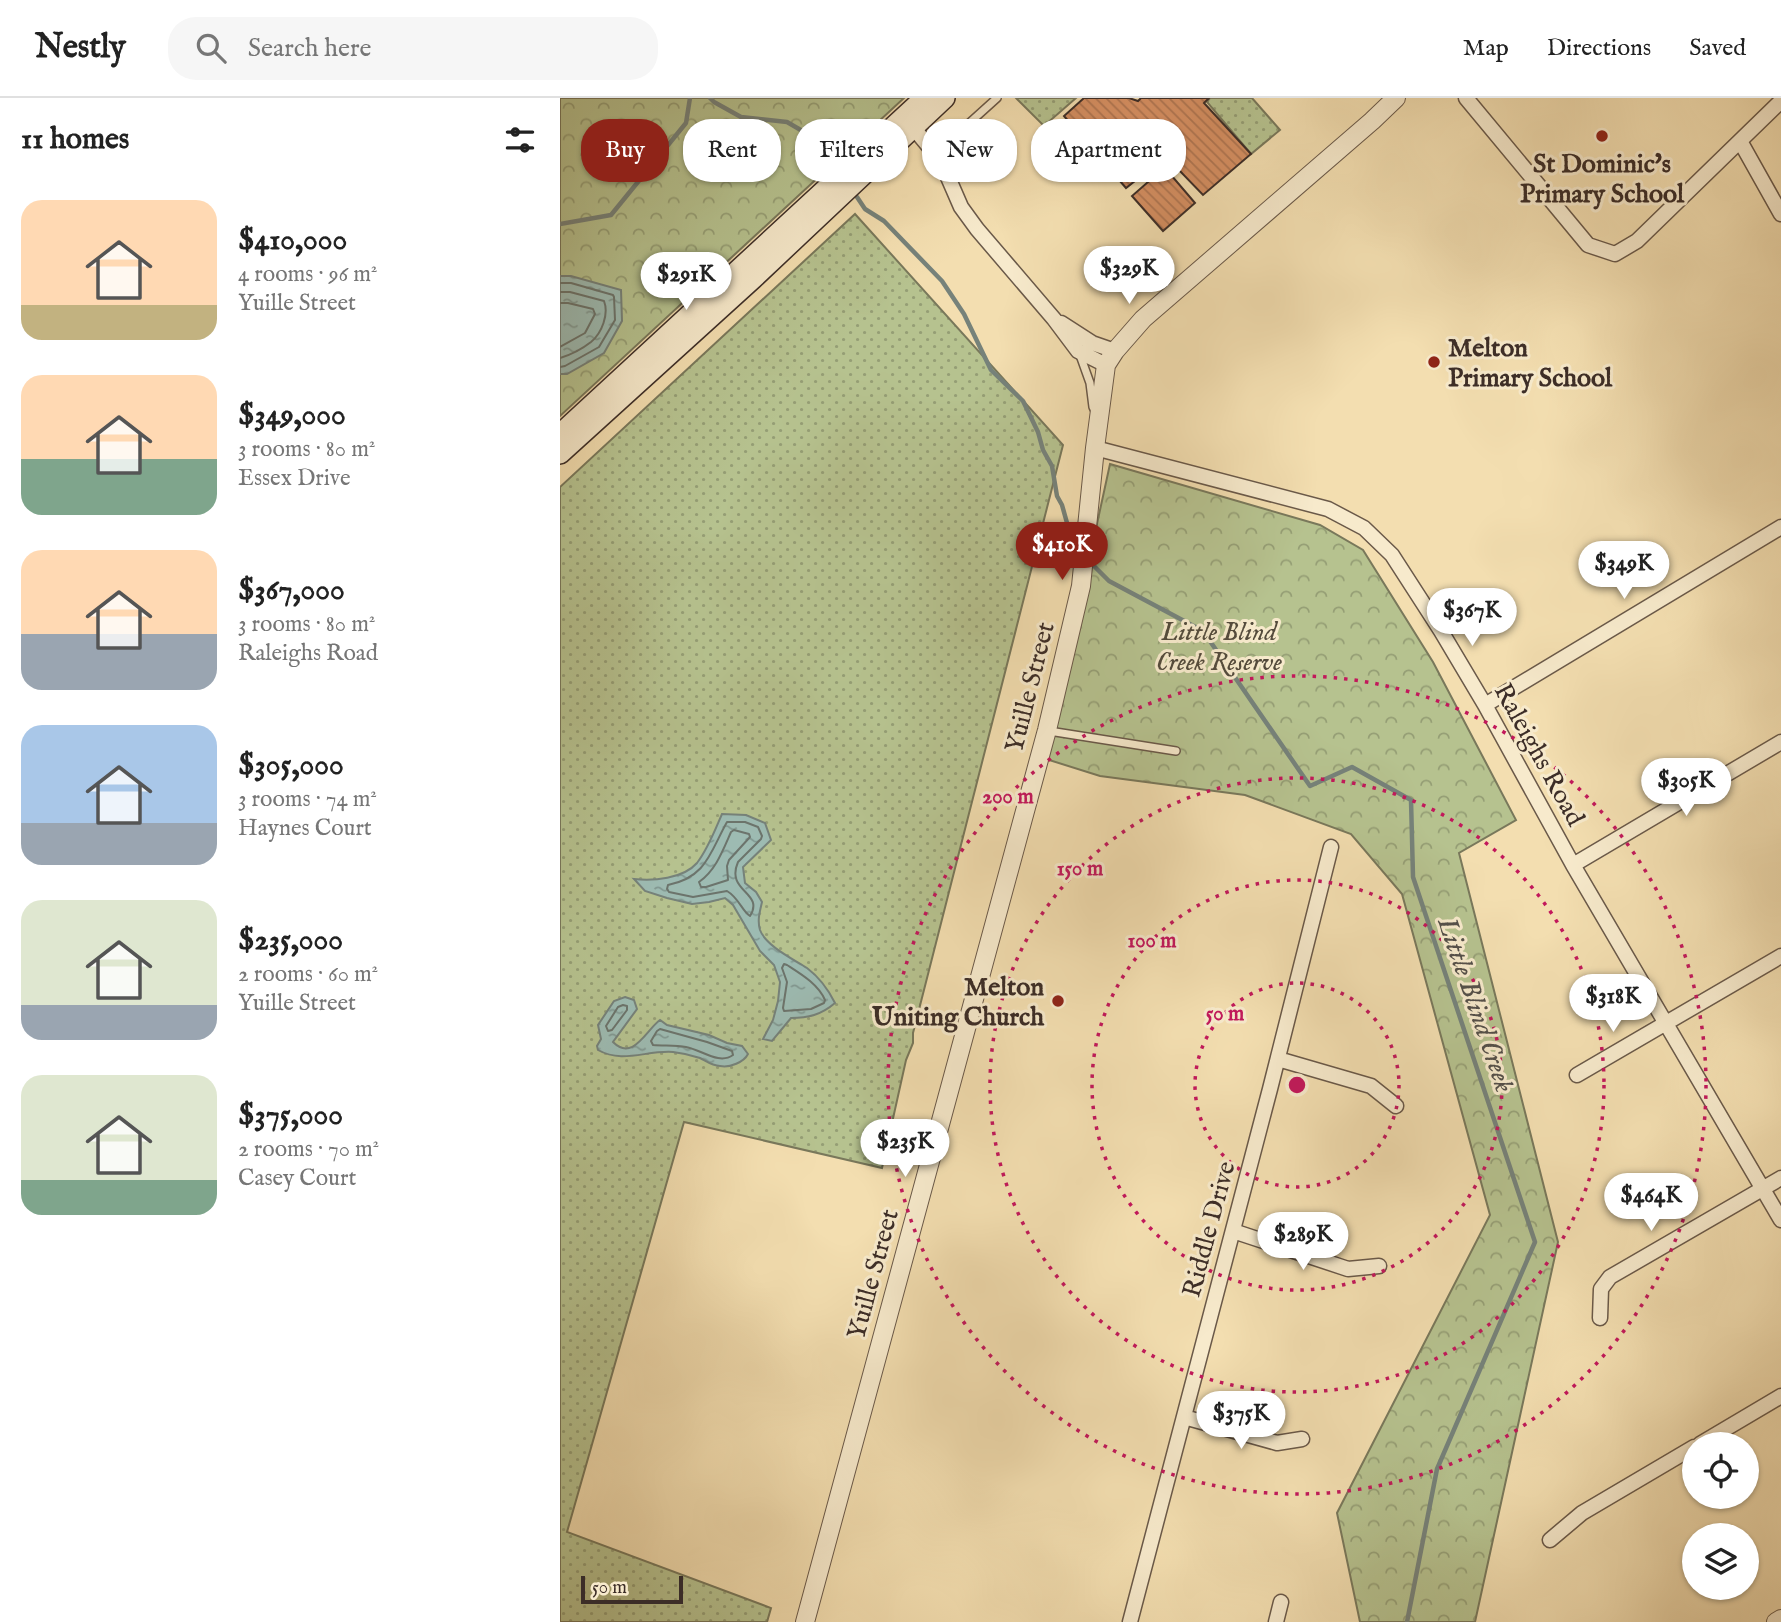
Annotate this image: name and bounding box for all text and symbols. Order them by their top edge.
search box [168,17,658,80]
text: Nestly [35,27,126,69]
icon: search [192,29,230,67]
text: Search here [248,32,372,65]
text: Map [1463,33,1509,64]
text: Directions [1547,33,1651,64]
text: Saved [1689,33,1746,64]
chip: Buy [581,119,669,182]
chip: Rent [683,119,781,182]
chip: Filters [795,119,908,182]
chip: New [922,119,1017,182]
chip: Apartment [1031,119,1186,182]
text: 11 homes [21,121,129,159]
icon: filters [501,121,539,159]
marker: St Dominic's Primary School [1594,128,1610,144]
place label: St Dominic's Primary School [1520,148,1685,211]
text: $410,000 [238,222,347,260]
icon: home [77,228,161,312]
pin: $329K [1080,246,1178,306]
pin: $291K [637,252,735,312]
text: $329K [1100,254,1158,283]
text: 4 rooms · 96 m² [238,260,377,289]
text: $291K [657,260,715,289]
text: Yuille Street [238,289,356,318]
place label: Melton Primary School [1448,332,1613,395]
marker: Melton Primary School [1426,354,1442,370]
text: $349,000 [238,397,346,435]
icon: home [77,403,161,487]
text: 3 rooms · 80 m² [238,435,375,464]
text: Essex Drive [238,464,350,493]
pin: $410K [1013,522,1111,582]
text: $410K [1032,530,1092,559]
pin: $349K [1575,542,1673,601]
text: $349K [1594,549,1654,578]
text: $367,000 [238,572,345,610]
icon: home [77,578,161,662]
pin: $367K [1423,588,1521,648]
text: $367K [1443,596,1501,625]
text: 3 rooms · 80 m² [238,610,375,639]
park label: Little Blind Creek Reserve [1156,616,1282,679]
street label: Yuille Street [998,619,1063,756]
text: Raleighs Road [238,639,378,668]
street label: Raleighs Road [1486,677,1592,832]
text: $305,000 [238,747,344,785]
icon: home [77,753,161,837]
pin: $305K [1637,758,1735,818]
text: $305K [1657,766,1715,795]
text: 200 m [982,784,1034,811]
text: 3 rooms · 74 m² [238,785,377,814]
text: Haynes Court [238,814,372,843]
text: 150 m [1057,856,1104,883]
water label: Little Blind Creek [1428,912,1521,1097]
text: $235,000 [238,922,343,960]
icon: home [77,928,161,1012]
text: 100 m [1127,928,1177,955]
text: 2 rooms · 60 m² [238,960,378,989]
place label: Melton Uniting Church [871,971,1045,1034]
pin: $318K [1564,974,1662,1034]
text: $318K [1585,982,1641,1011]
text: Yuille Street [238,989,356,1018]
marker: Melton Uniting Church [1050,993,1066,1009]
text: 50 m [1206,1001,1245,1028]
centre of rings [1285,1073,1309,1097]
text: $375,000 [238,1097,343,1135]
icon: home [77,1103,161,1187]
pin: $235K [856,1119,954,1179]
text: $235K [876,1127,934,1156]
text: 2 rooms · 70 m² [238,1135,379,1164]
street label: Riddle Drive [1175,1158,1243,1301]
text: Casey Court [238,1164,356,1193]
pin: $464K [1602,1174,1700,1233]
text: $464K [1620,1181,1682,1210]
street label: Yuille Street [840,1206,907,1343]
pin: $289K [1254,1212,1352,1272]
text: $289K [1273,1220,1333,1249]
pin: $375K [1192,1392,1290,1451]
text: $375K [1212,1399,1270,1428]
map controls [1682,1432,1759,1600]
button: locate [1682,1432,1759,1509]
button: layers [1682,1523,1759,1600]
scale bar [581,1573,682,1605]
text: 50 m [592,1576,627,1600]

